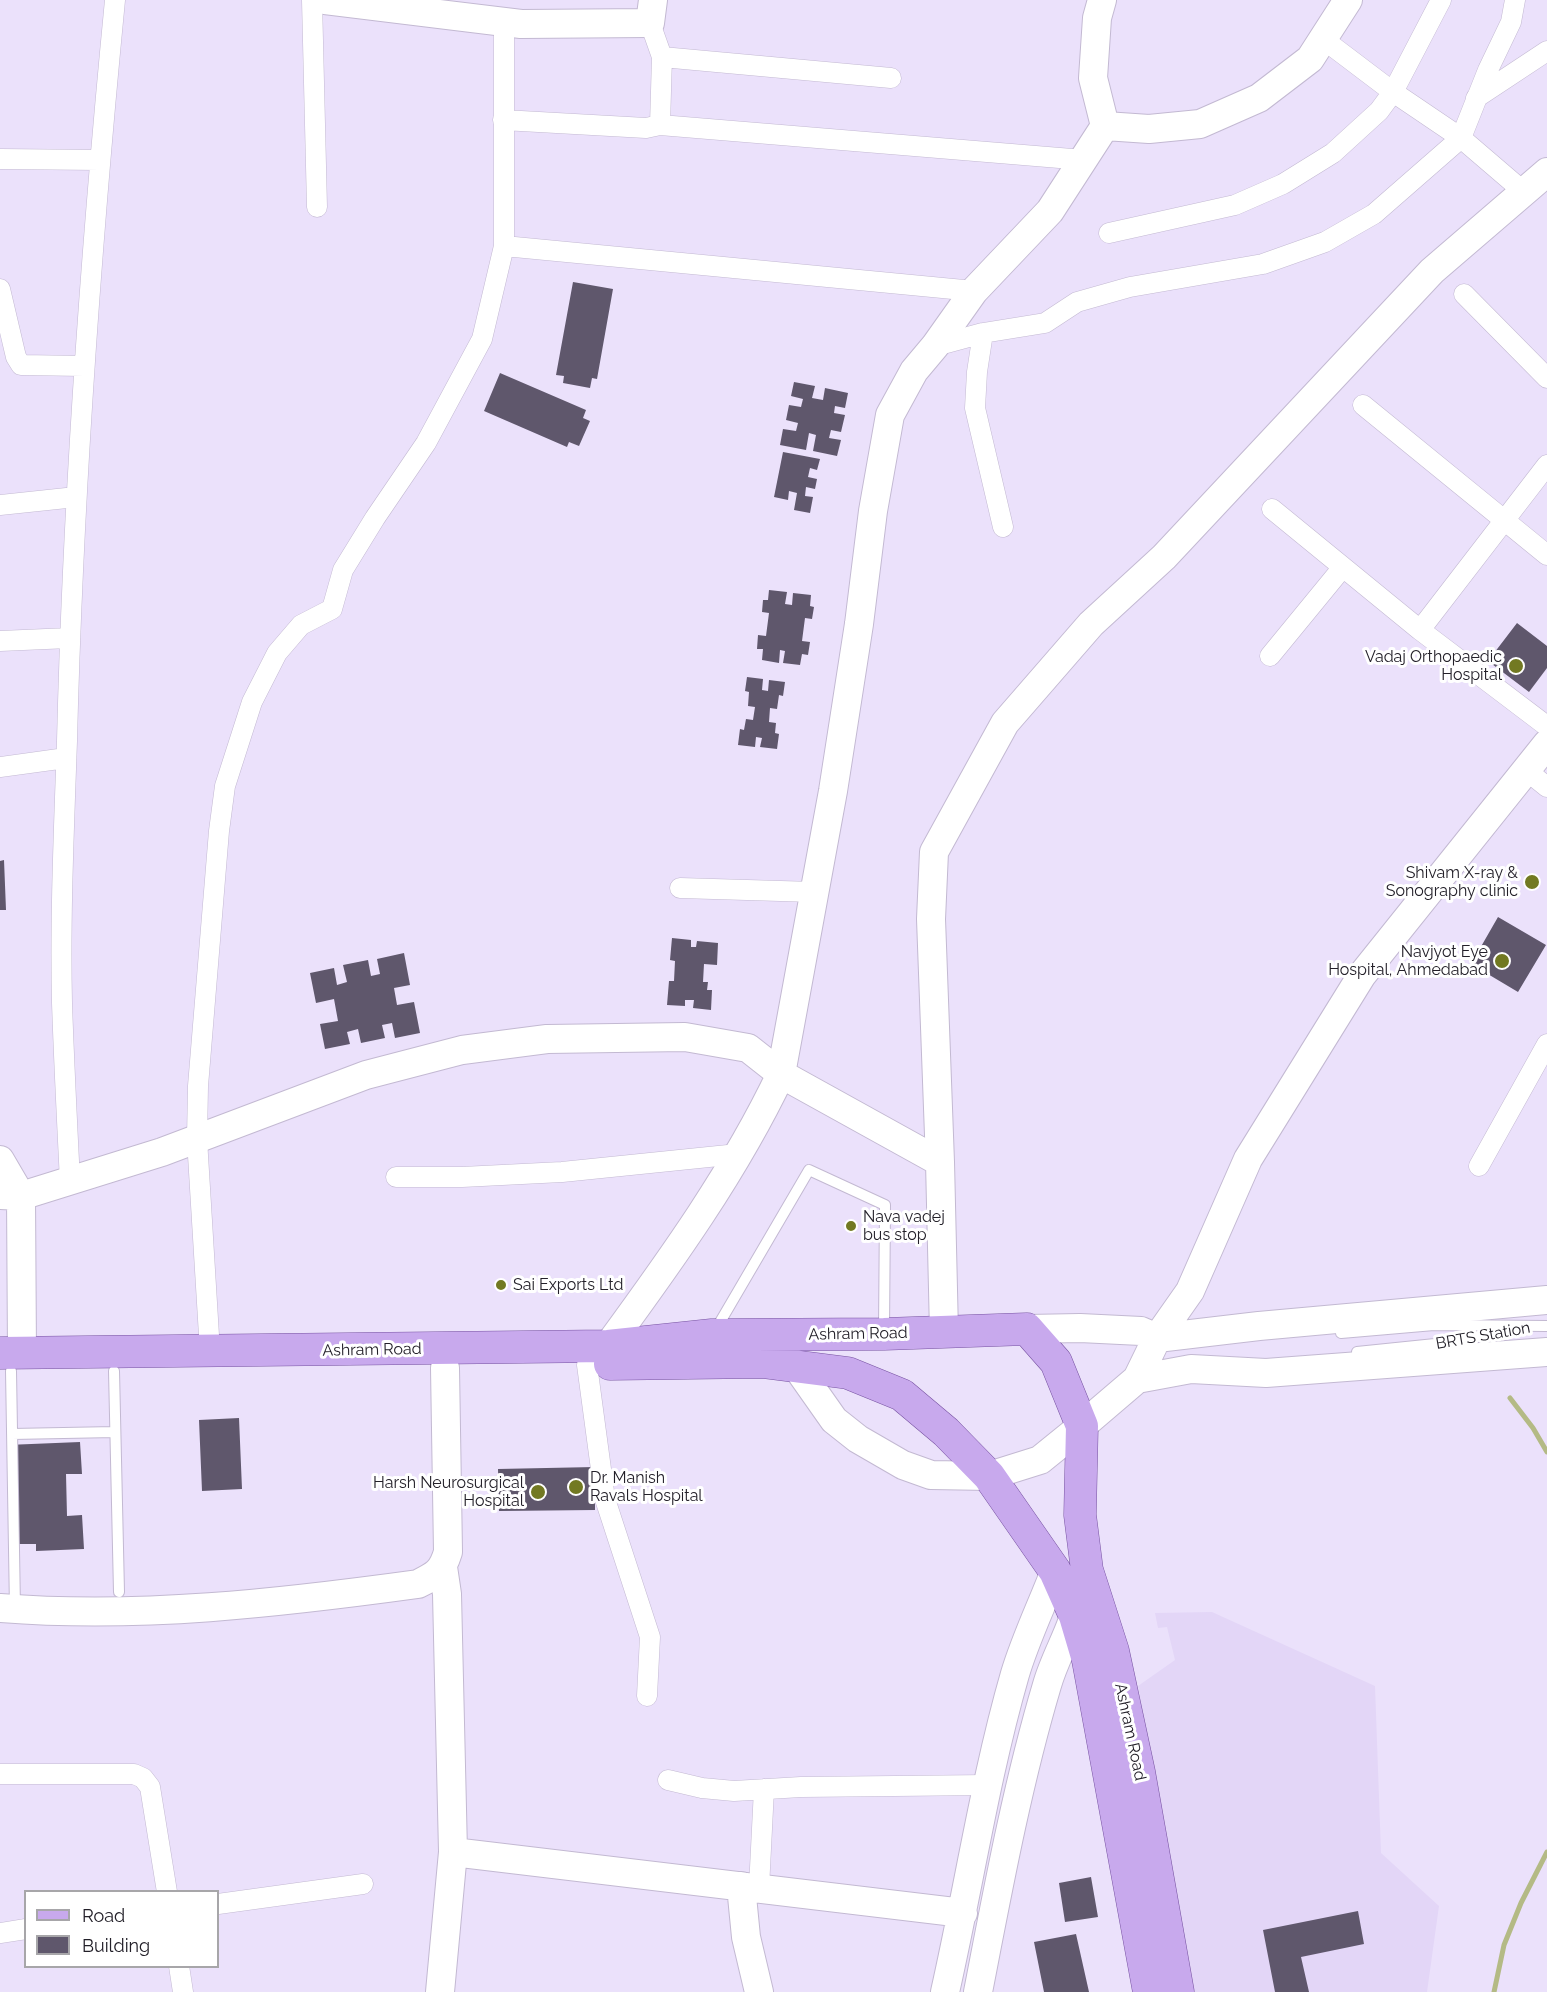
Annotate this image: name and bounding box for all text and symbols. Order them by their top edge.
place label: Vadaj Orthopaedic Hospital [1365,647,1502,685]
marker: Vadaj Orthopaedic Hospital [1507,657,1525,675]
place label: Shivam X-ray & Sonography clinic [1386,863,1518,901]
marker: Shivam X-ray & Sonography clinic [1523,873,1541,891]
place label: Navjyot Eye Hospital, Ahmedabad [1328,942,1488,980]
marker: Navjyot Eye Hospital, Ahmedabad [1493,952,1511,970]
place label: Nava vadej bus stop [863,1207,945,1245]
marker: Nava vadej bus stop [844,1219,858,1233]
place label: Sai Exports Ltd [513,1275,623,1295]
marker: Sai Exports Ltd [494,1278,508,1292]
street label: BRTS Station [1434,1318,1532,1354]
street label: Ashram Road [808,1324,908,1344]
street label: Ashram Road [322,1340,422,1360]
place label: Dr. Manish Ravals Hospital [590,1468,703,1506]
place label: Harsh Neurosurgical Hospital [373,1473,524,1511]
marker: Dr. Manish Ravals Hospital [567,1478,585,1496]
marker: Harsh Neurosurgical Hospital [529,1483,547,1501]
street label: Ashram Road [1110,1681,1150,1783]
legend [24,1890,219,1968]
text: Road [82,1905,125,1926]
text: Building [82,1935,150,1956]

